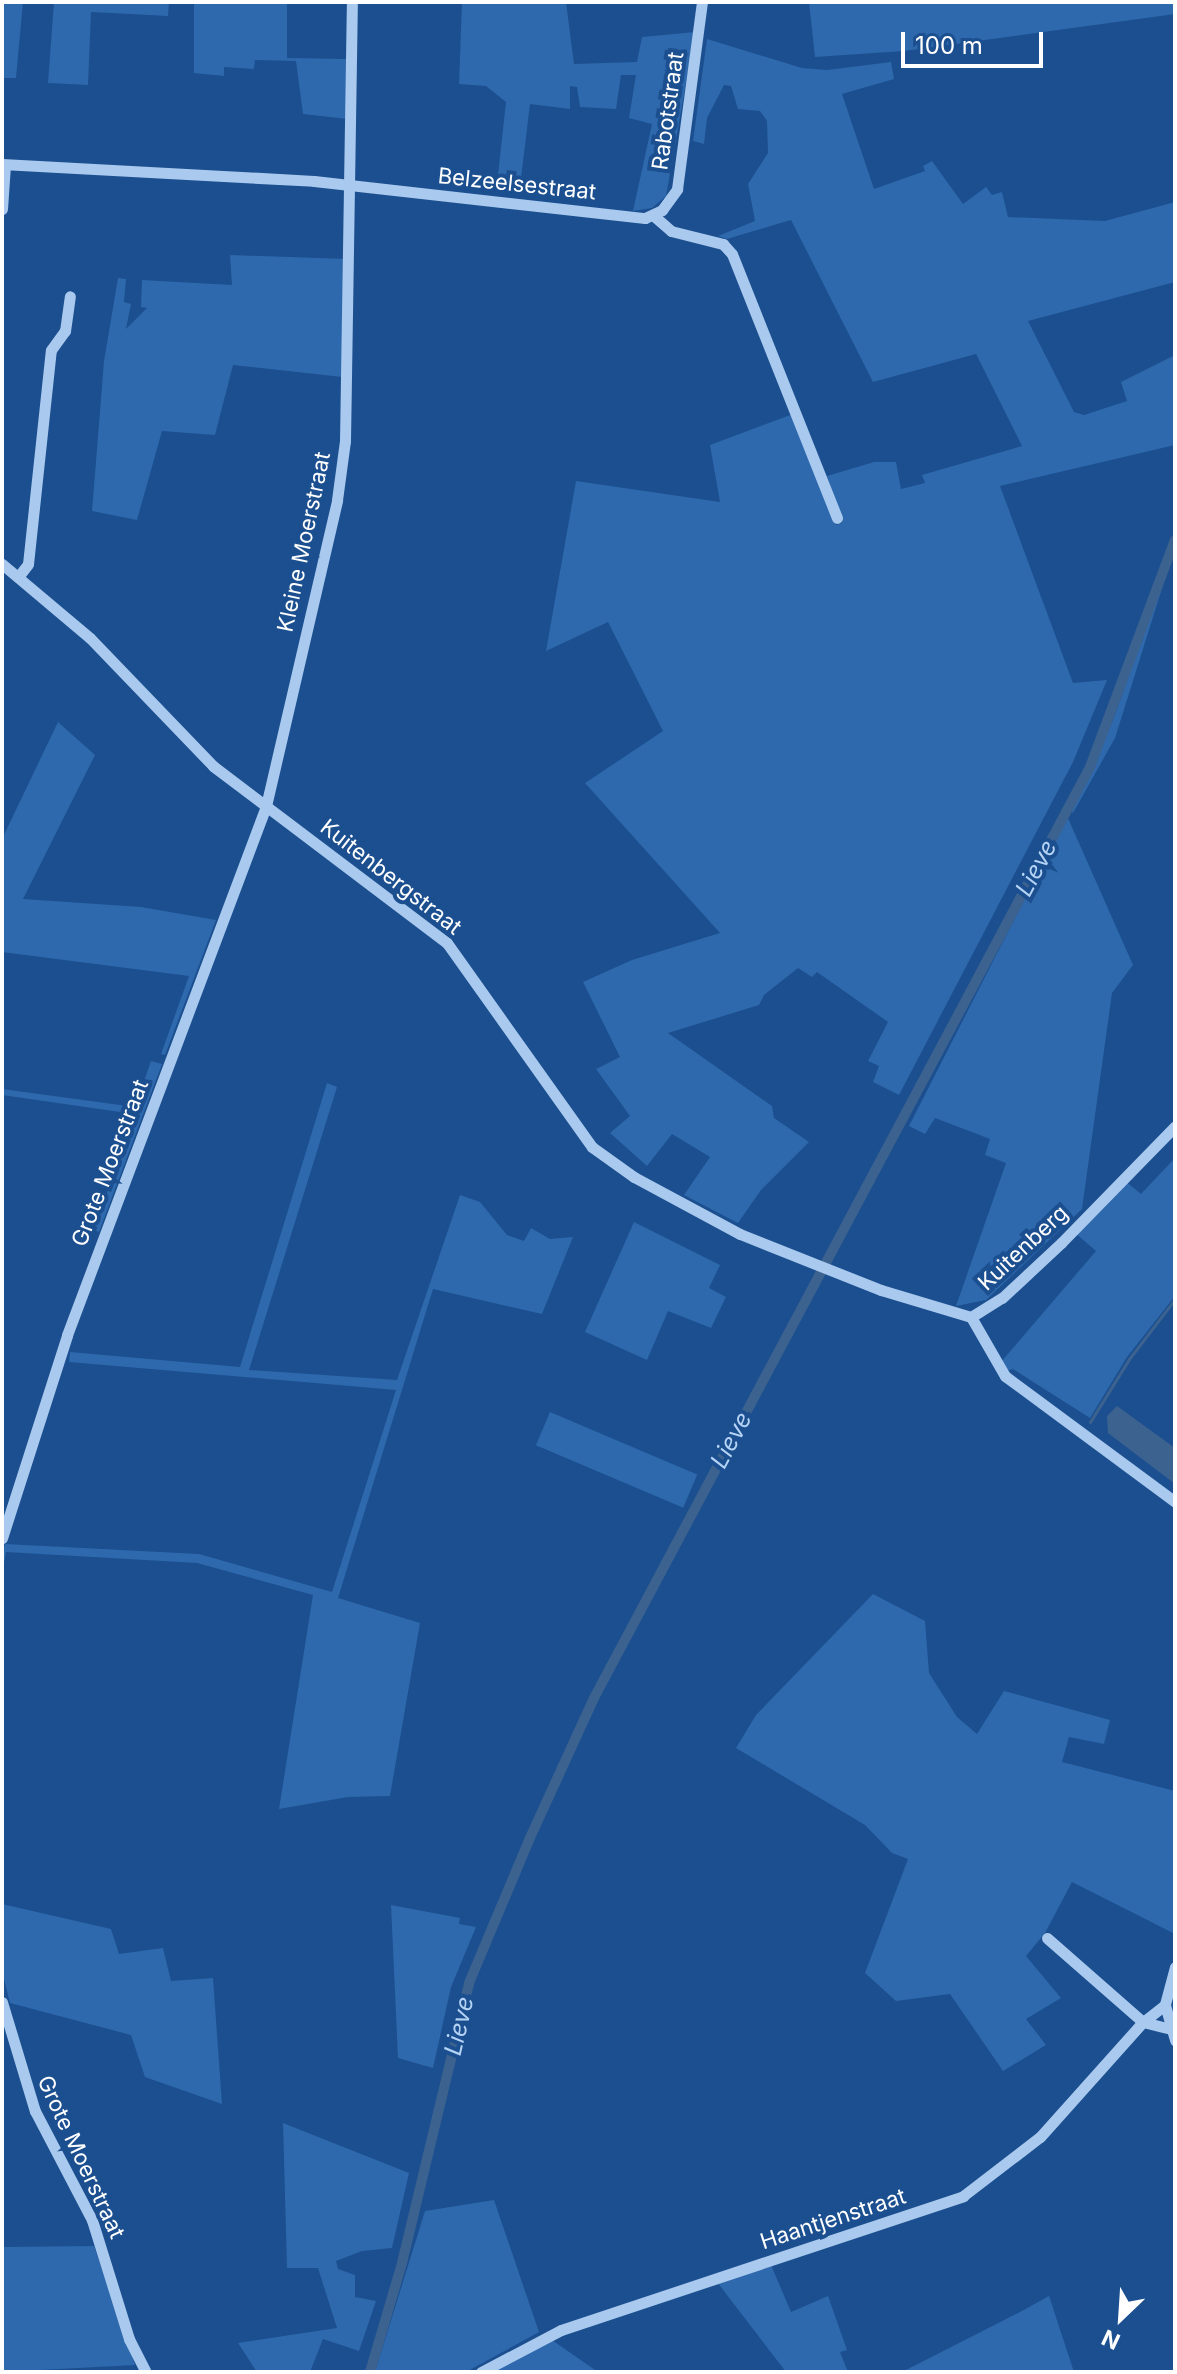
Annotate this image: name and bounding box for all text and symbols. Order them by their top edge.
scale bar [905,16,1047,66]
text: 100 m [915,31,983,60]
street label: Rabotstraat [647,50,689,172]
street label: Belzeelsestraat [437,163,597,205]
street label: Kleine Moerstraat [272,450,336,634]
street label: Kuitenbergstraat [315,814,467,940]
water label: Lieve [1009,835,1063,901]
street label: Grote Moerstraat [66,1076,154,1250]
street label: Kuitenberg [973,1200,1073,1296]
water label: Lieve [704,1407,758,1473]
water label: Lieve [438,1994,480,2058]
street label: Grote Moerstraat [32,2071,130,2243]
street label: Haantjenstraat [757,2183,909,2255]
north arrow [1081,2278,1161,2358]
text: N [1098,2324,1124,2355]

